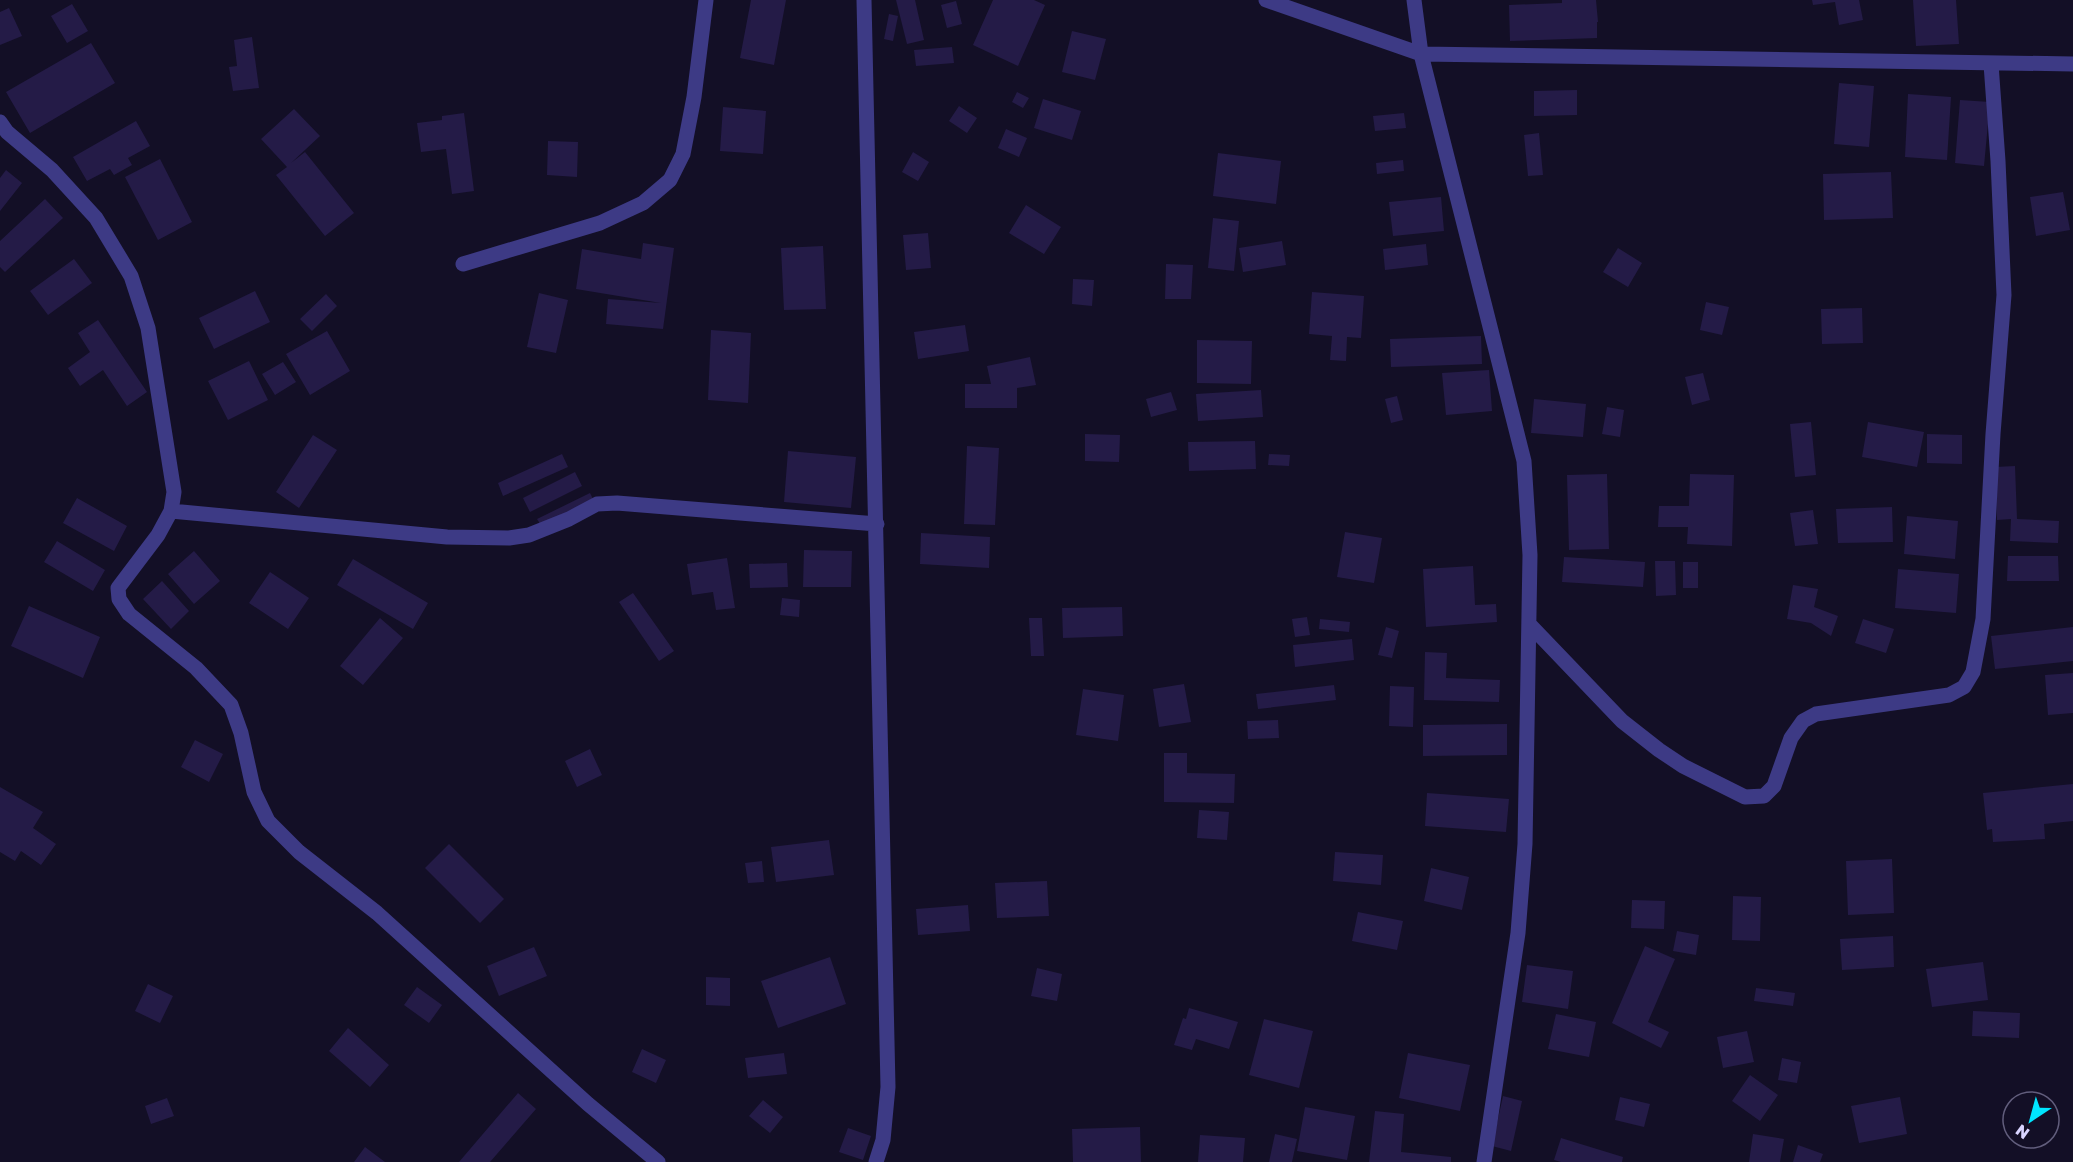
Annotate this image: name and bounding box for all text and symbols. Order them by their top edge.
north arrow [2001,1090,2061,1150]
text: N [2011,1120,2033,1144]

